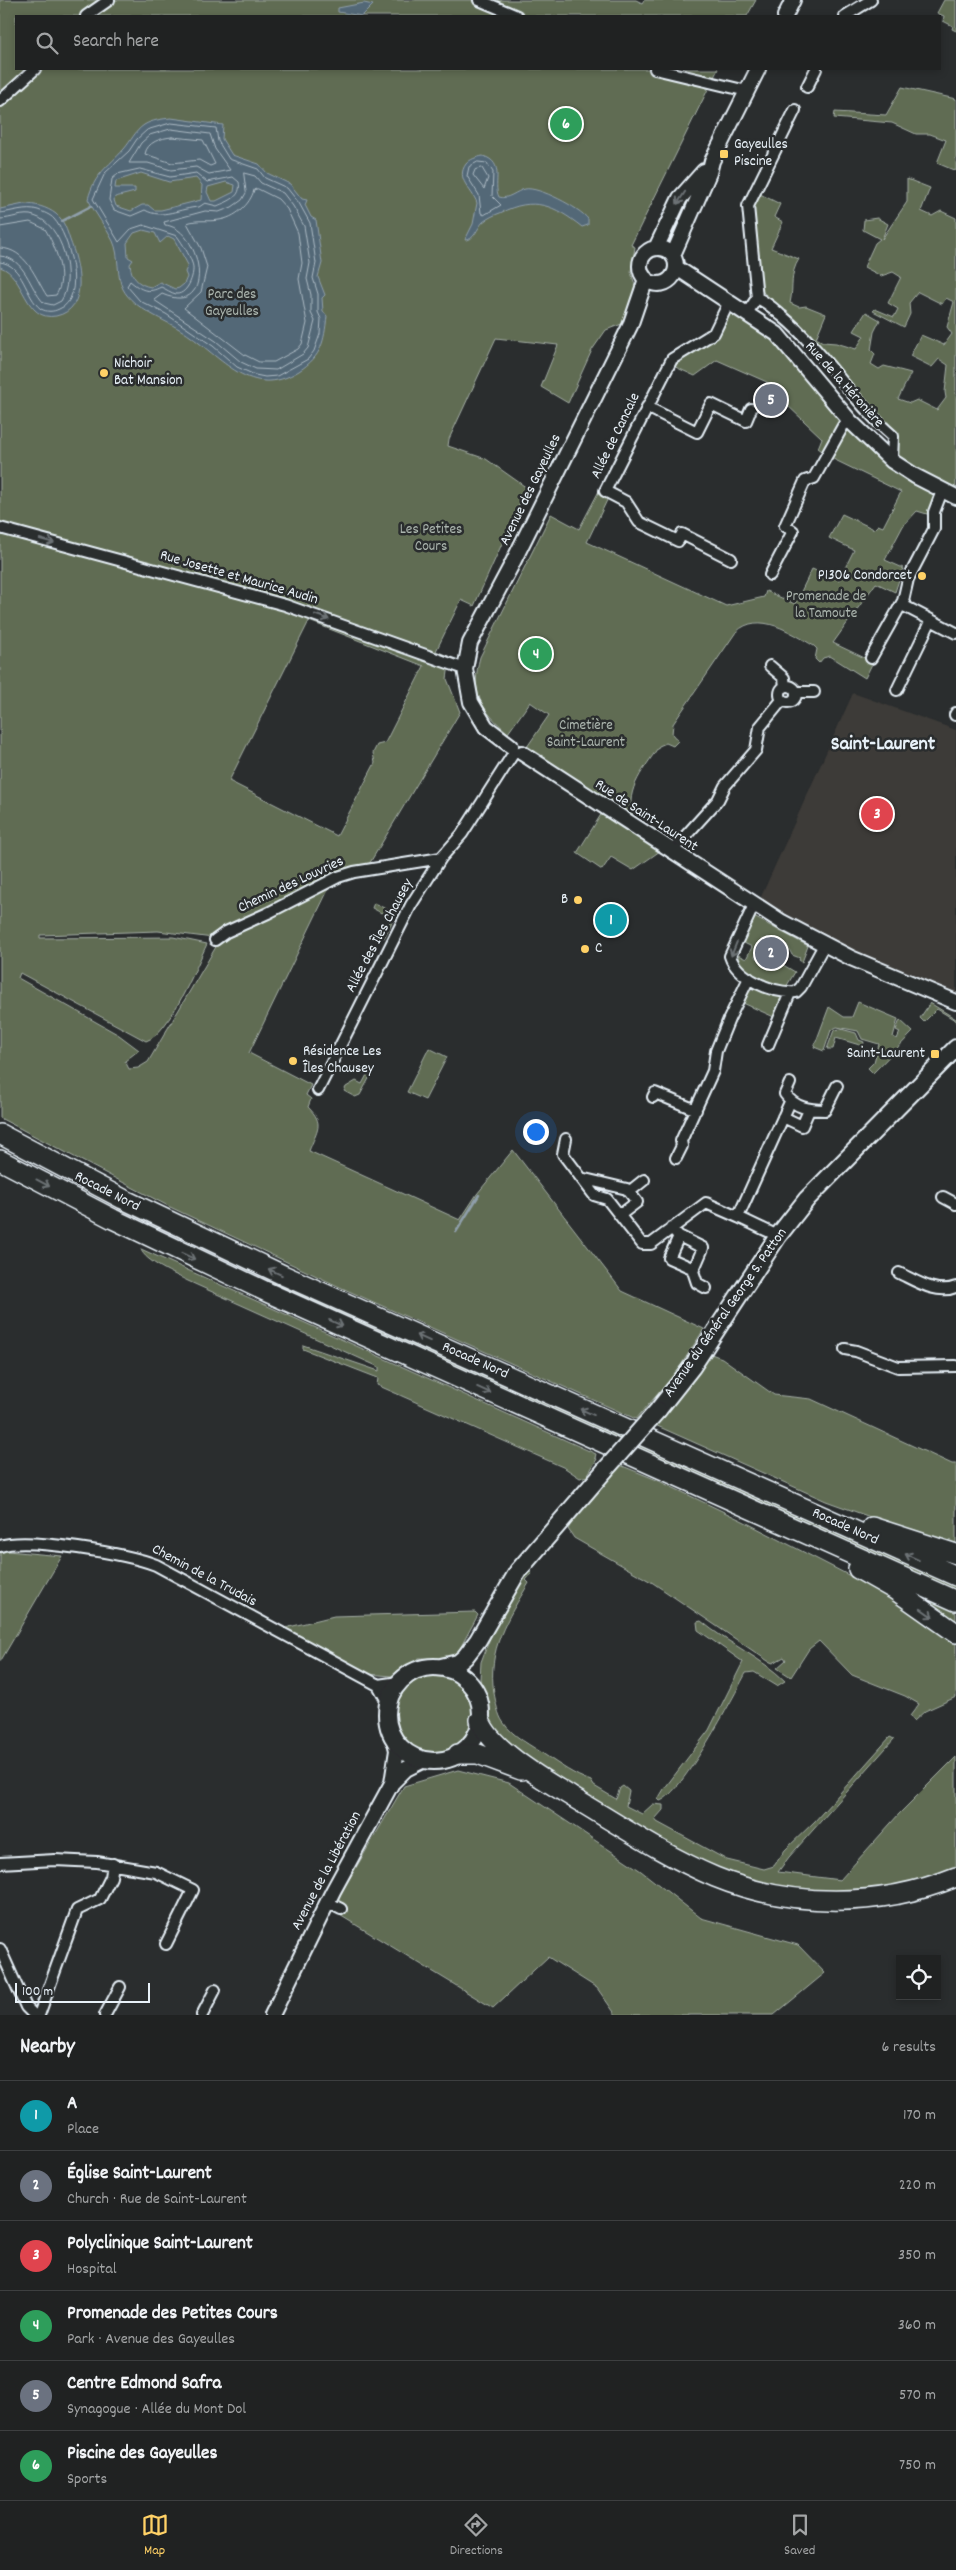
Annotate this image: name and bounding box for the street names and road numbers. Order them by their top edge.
street label: Rue de la Héronière [799,337,889,433]
street label: Allée de Cancale [586,389,647,483]
street label: Avenue des Gayeulles [494,430,568,550]
street label: Rue Josette et Maurice Audin [157,545,321,611]
street label: Rue de Saint-Laurent [590,774,702,858]
street label: Chemin des Louvries [234,851,348,919]
street label: Allée des Îles Chausey [341,874,420,997]
street label: Rocade Nord [70,1166,144,1218]
street label: Avenue du Général George S. Patton [659,1224,793,1402]
street label: Rocade Nord [438,1337,512,1385]
street label: Rocade Nord [808,1503,882,1551]
street label: Chemin de la Trudais [147,1539,261,1613]
street label: Avenue de la Libération [286,1808,368,1934]

